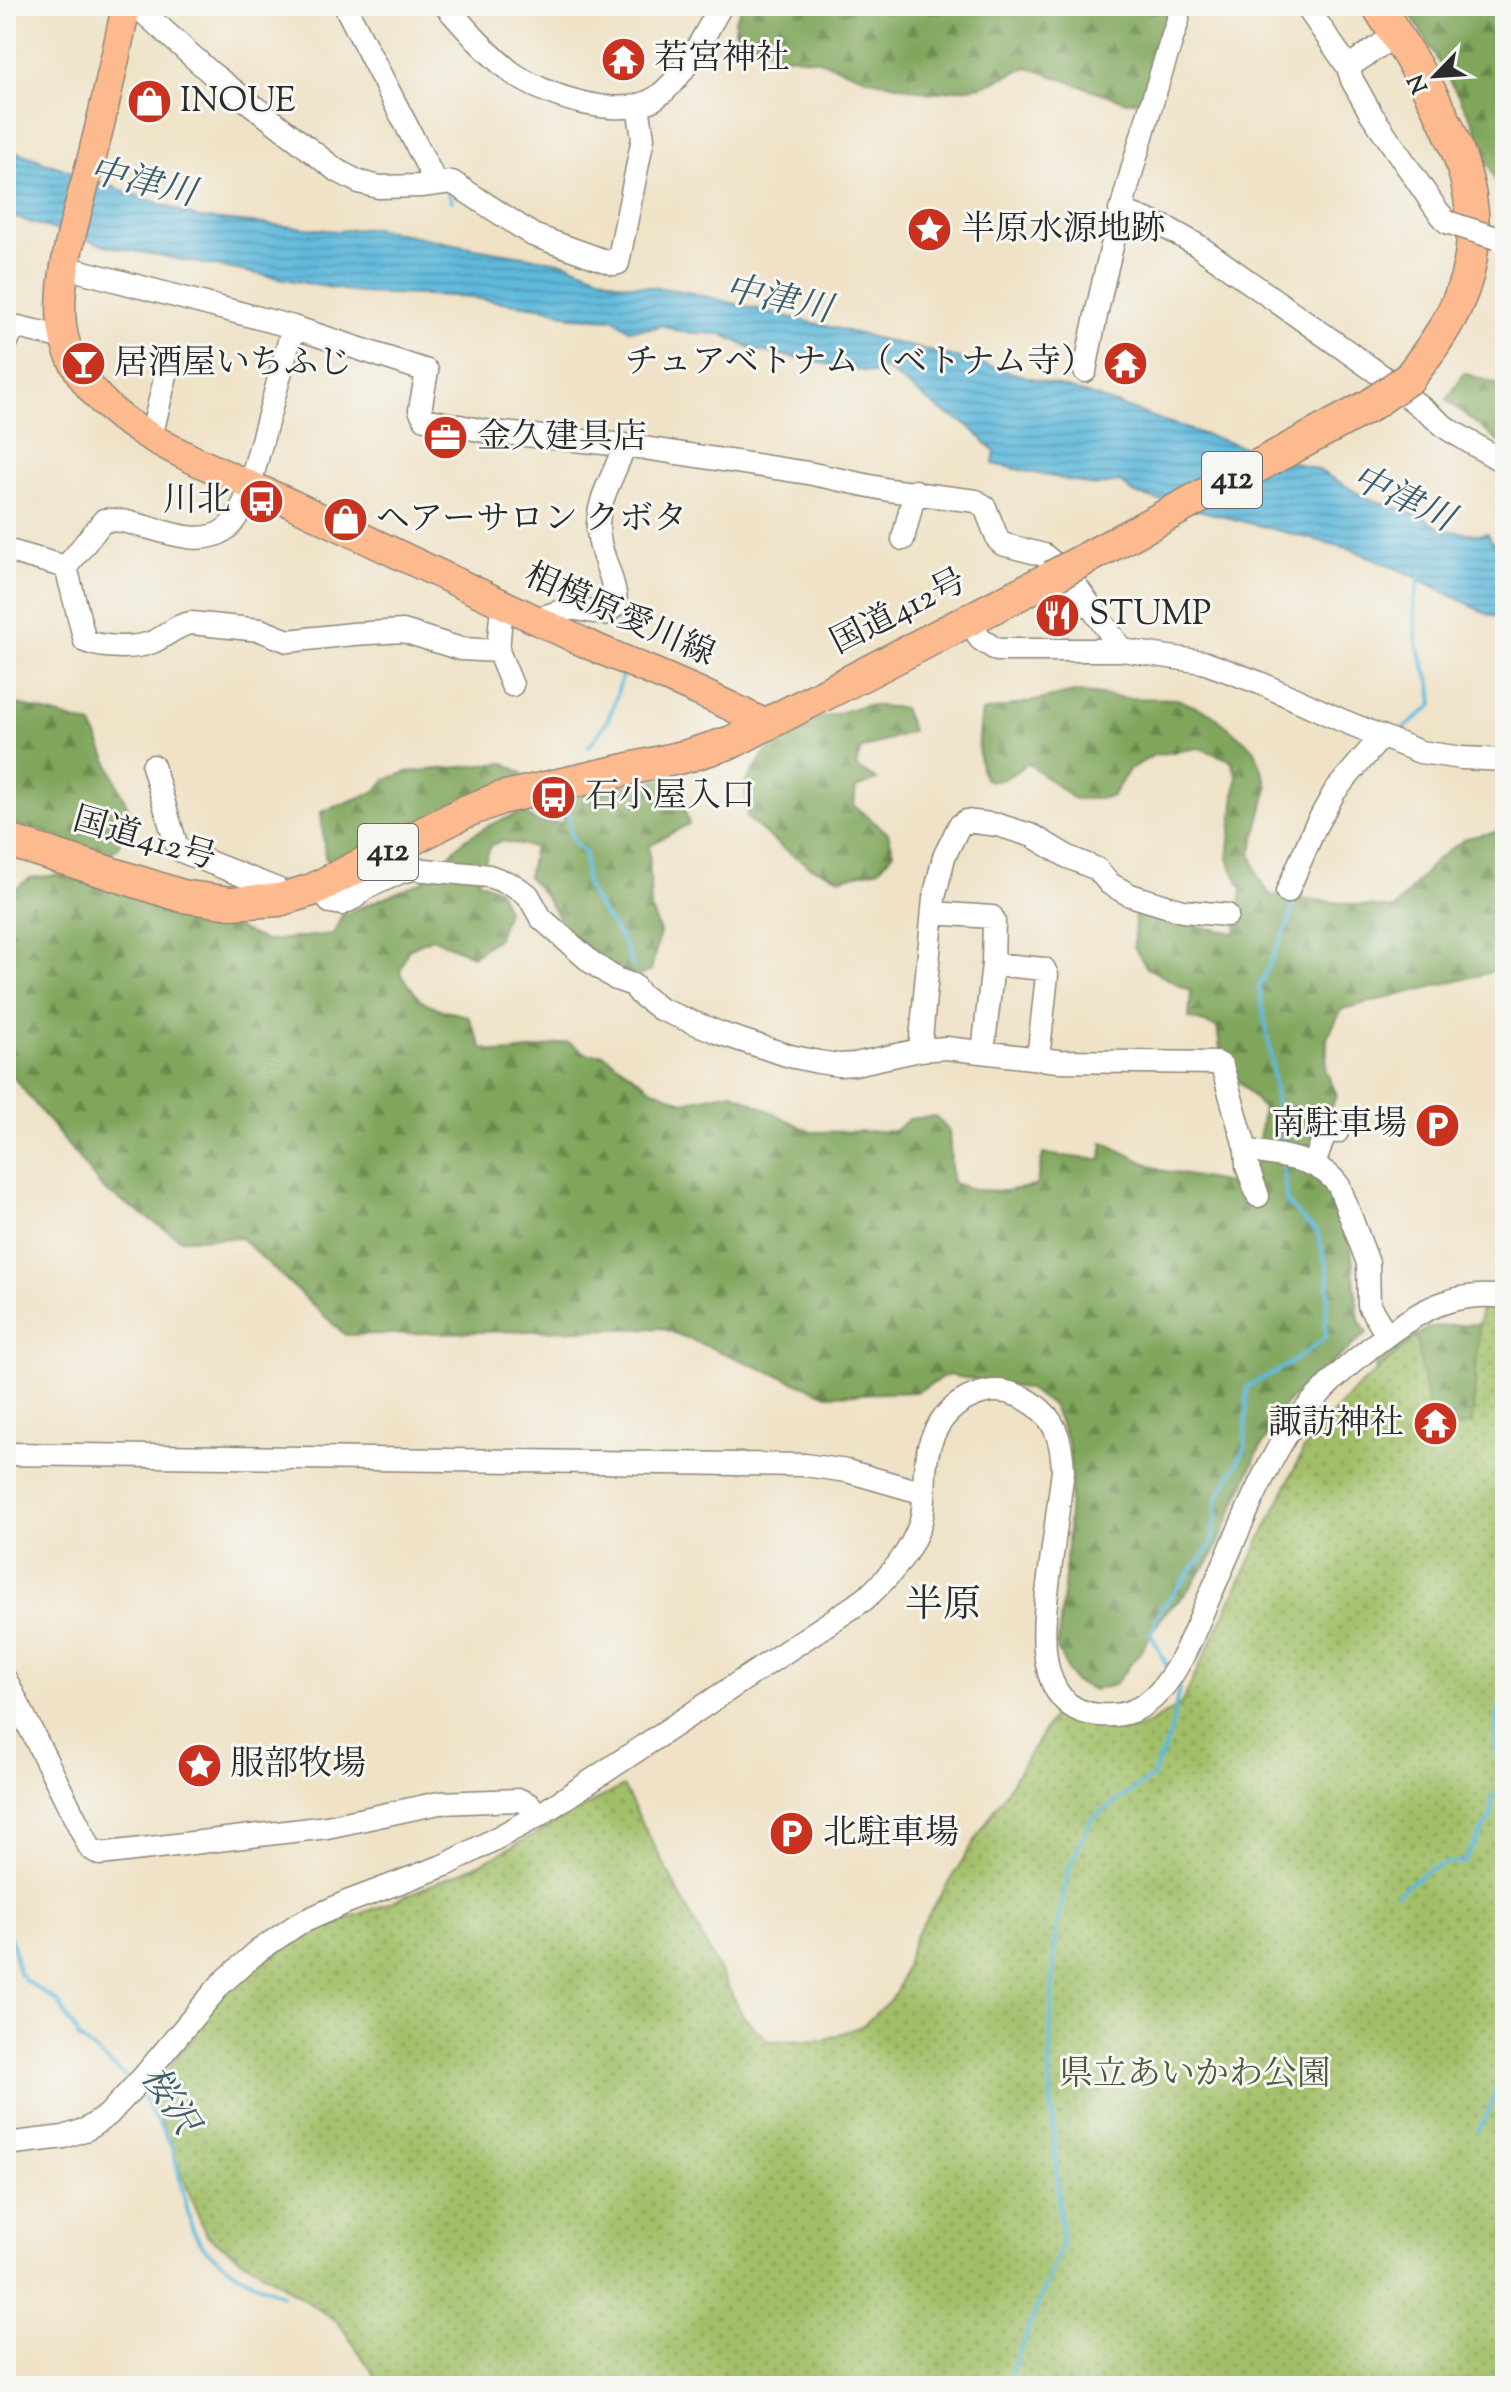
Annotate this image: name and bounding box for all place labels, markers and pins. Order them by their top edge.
temple icon: 若宮神社 [599,35,647,83]
place label: 若宮神社 [654,35,790,84]
shop icon: INOUE [125,78,173,126]
place label: INOUE [180,78,296,127]
place icon: 半原水源地跡 [906,206,954,254]
place label: 半原水源地跡 [961,206,1165,255]
place label: チュアベトナム（ベトナム寺） [625,339,1095,388]
temple icon: チュアベトナム（ベトナム寺） [1102,339,1150,387]
bar icon: 居酒屋いちふじ [59,340,107,388]
place label: 居酒屋いちふじ [114,340,352,389]
office icon: 金久建具店 [422,414,470,462]
place label: 金久建具店 [477,414,647,463]
place label: 川北 [163,477,231,526]
bus stop icon: 川北 [238,477,286,525]
shop icon: ヘアーサロン クボタ [321,496,369,544]
place label: ヘアーサロン クボタ [376,496,687,545]
restaurant icon: STUMP [1034,591,1082,639]
place label: STUMP [1089,591,1211,640]
bus stop icon: 石小屋入口 [530,773,578,821]
place label: 石小屋入口 [585,773,755,822]
place label: 南駐車場 [1271,1101,1407,1150]
parking icon: 南駐車場 [1414,1101,1462,1149]
place label: 諏訪神社 [1268,1400,1404,1449]
temple icon: 諏訪神社 [1411,1400,1459,1448]
place icon: 服部牧場 [175,1741,223,1789]
place label: 服部牧場 [230,1741,366,1790]
parking icon: 北駐車場 [768,1810,816,1858]
place label: 北駐車場 [823,1810,959,1859]

